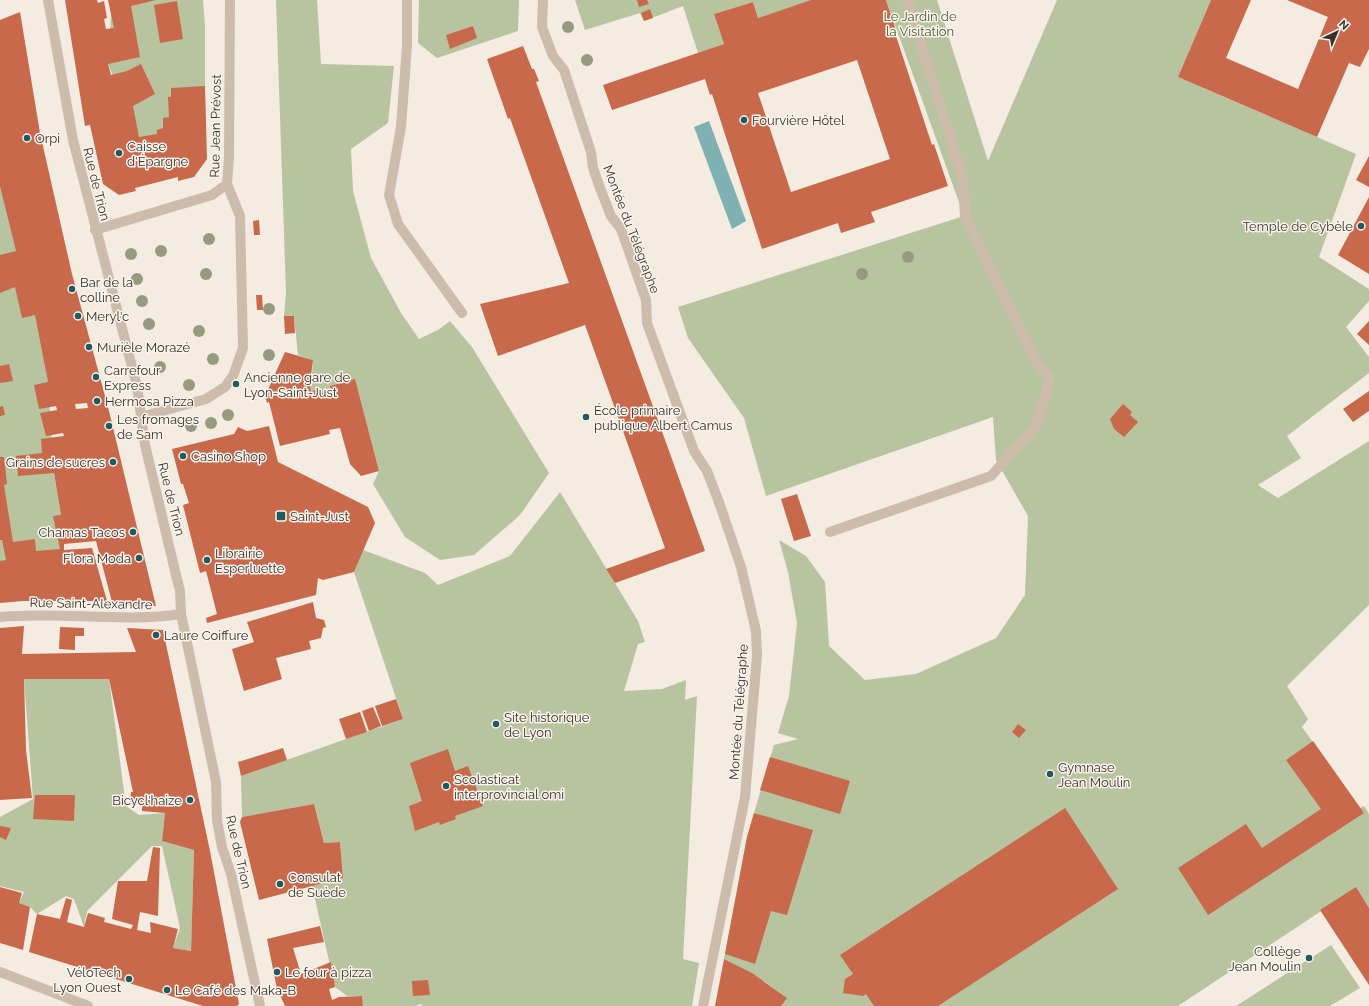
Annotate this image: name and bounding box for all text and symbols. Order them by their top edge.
park label: Le Jardin de la Visitation [883,9,957,39]
north arrow [1317,12,1357,52]
text: N [1336,18,1351,33]
street label: Rue Jean Prévost [207,74,224,178]
place label: Fourvière Hôtel [752,113,845,128]
marker: Fourvière Hôtel [739,115,749,125]
place label: Orpi [35,131,60,146]
marker: Orpi [22,133,32,143]
place label: Caisse d'Épargne [127,139,189,169]
street label: Rue de Trion [80,146,113,222]
marker: Caisse d'Épargne [114,148,124,158]
street label: Montée du Télégraphe [600,163,663,296]
place label: Temple de Cybèle [1243,219,1353,234]
marker: Temple de Cybèle [1356,221,1366,231]
place label: Bar de la colline [80,275,133,305]
marker: Bar de la colline [67,284,77,294]
place label: Meryl'c [86,309,129,324]
marker: Meryl'c [73,311,83,321]
place label: Murièle Morazé [97,340,191,355]
marker: Murièle Morazé [84,342,94,352]
place label: Carrefour Express [104,363,161,393]
place label: Ancienne gare de Lyon-Saint-Just [244,370,351,400]
marker: Carrefour Express [91,372,101,382]
marker: Ancienne gare de Lyon-Saint-Just [231,379,241,389]
place label: Hermosa Pizza [105,394,194,409]
marker: Hermosa Pizza [92,396,102,406]
place label: École primaire publique Albert Camus [594,403,733,433]
place label: Les fromages de Sam [117,412,199,442]
marker: École primaire publique Albert Camus [581,412,591,422]
marker: Les fromages de Sam [104,421,114,431]
place label: Casino Shop [191,449,266,464]
marker: Casino Shop [178,451,188,461]
place label: Grains de sucres [6,455,105,470]
marker: Grains de sucres [108,457,118,467]
street label: Rue de Trion [155,461,188,537]
place label: Saint-Just [290,509,350,524]
marker: Saint-Just [275,510,287,522]
place label: Chamas Tacos [38,525,125,540]
marker: Chamas Tacos [128,527,138,537]
place label: Librairie Esperluette [215,546,285,576]
place label: Flora Moda [63,551,131,566]
marker: Flora Moda [134,553,144,563]
marker: Librairie Esperluette [202,555,212,565]
street label: Rue Saint-Alexandre [29,595,153,612]
place label: Laure Coiffure [164,628,249,643]
marker: Laure Coiffure [151,630,161,640]
street label: Montée du Télégraphe [726,643,751,781]
place label: Site historique de Lyon [504,710,590,740]
marker: Site historique de Lyon [491,719,501,729]
place label: Gymnase Jean Moulin [1058,760,1130,790]
marker: Gymnase Jean Moulin [1045,769,1055,779]
place label: Scolasticat interprovincial omi [454,772,564,802]
marker: Scolasticat interprovincial omi [441,781,451,791]
place label: Bicycl'haize [112,793,182,808]
marker: Bicycl'haize [185,795,195,805]
street label: Rue de Trion [223,814,254,890]
place label: Consulat de Suède [288,870,346,900]
marker: Consulat de Suède [275,879,285,889]
place label: Collège Jean Moulin [1229,944,1301,974]
marker: Collège Jean Moulin [1304,953,1314,963]
place label: VéloTech Lyon Ouest [53,965,122,995]
place label: Le four à pizza [285,965,372,980]
marker: Le four à pizza [272,967,282,977]
marker: VéloTech Lyon Ouest [124,974,134,984]
place label: Le Café des Maka-B [175,983,297,998]
marker: Le Café des Maka-B [162,985,172,995]

